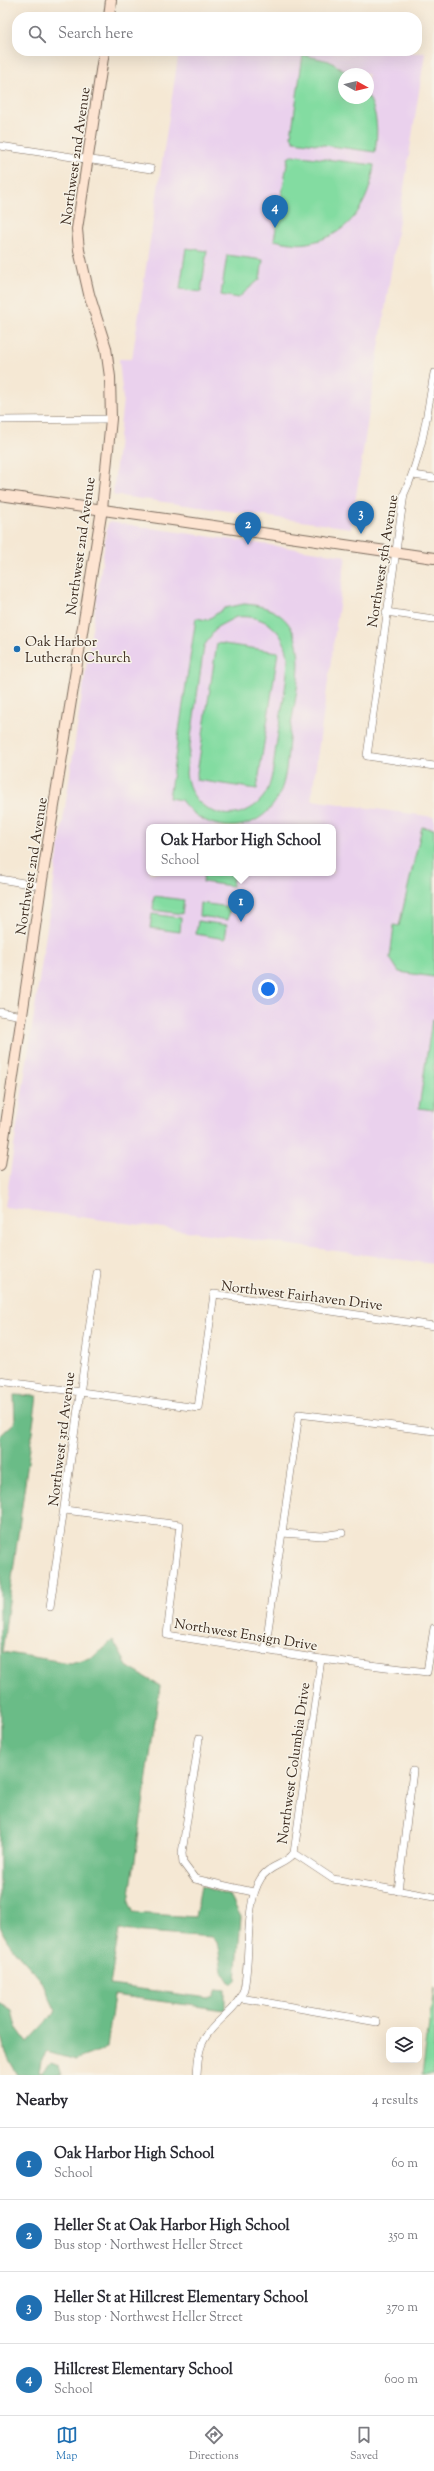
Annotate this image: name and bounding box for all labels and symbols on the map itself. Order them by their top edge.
north arrow [338,68,374,104]
street label: Northwest 2nd Avenue [57,86,97,226]
pin: 4 [262,195,288,228]
street label: Northwest 2nd Avenue [62,476,102,616]
street label: Northwest 5th Avenue [364,493,404,629]
pin: 3 [348,501,374,534]
pin: 2 [235,512,261,545]
place label: Oak Harbor Lutheran Church [25,633,131,669]
marker: Oak Harbor Lutheran Church [12,644,22,654]
street label: Northwest 2nd Avenue [12,796,54,937]
pin: 1 [228,889,254,922]
your location [258,979,278,999]
street label: Northwest Fairhaven Drive [220,1277,384,1317]
street label: Northwest 3rd Avenue [45,1371,81,1507]
street label: Northwest Ensign Drive [173,1615,319,1657]
street label: Northwest Columbia Drive [274,1681,316,1845]

